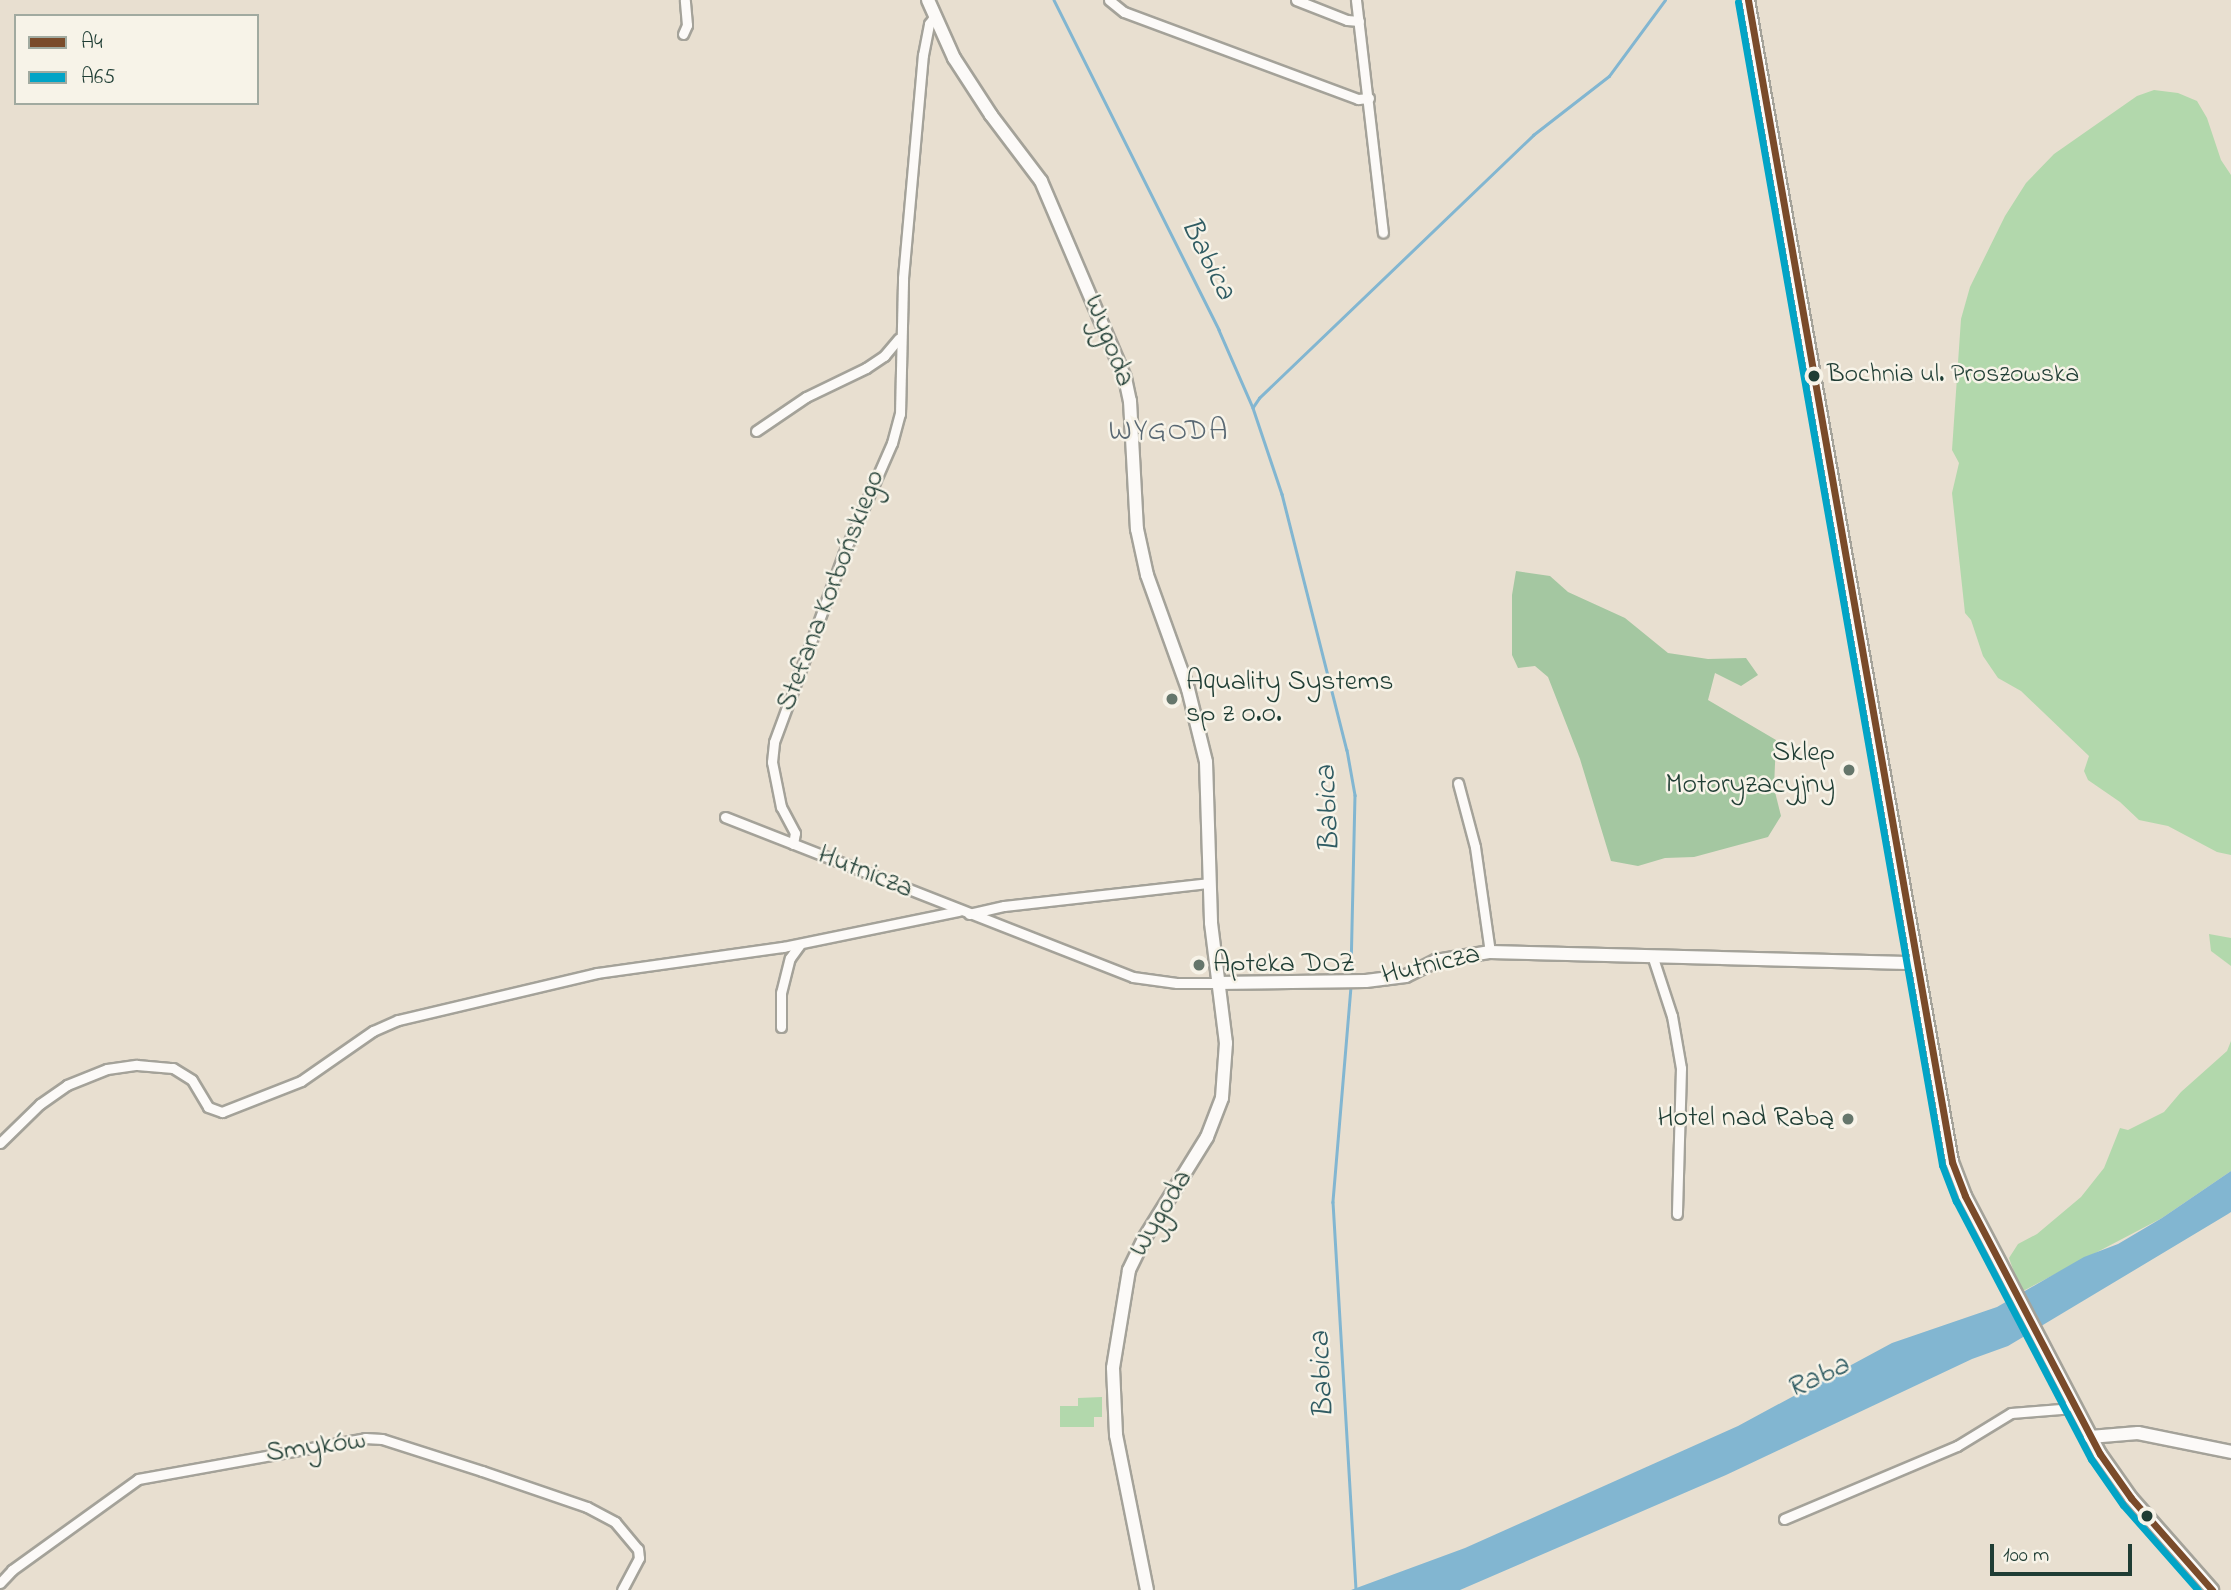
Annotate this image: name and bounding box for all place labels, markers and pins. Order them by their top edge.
place label: Bochnia ul. Proszowska [1827,360,2079,392]
marker: Bochnia ul. Proszowska [1807,369,1821,383]
place label: Aquality Systems sp z o.o. [1186,666,1393,732]
marker: Aquality Systems sp z o.o. [1164,691,1180,707]
place label: Sklep Motoryzacyjny [1665,737,1835,803]
marker: Sklep Motoryzacyjny [1841,762,1857,778]
place label: Apteka DOZ [1213,948,1355,982]
marker: Apteka DOZ [1191,957,1207,973]
place label: Hotel nad Rabą [1657,1102,1834,1136]
marker: Hotel nad Rabą [1840,1111,1856,1127]
unlabelled marker [2140,1509,2154,1523]

